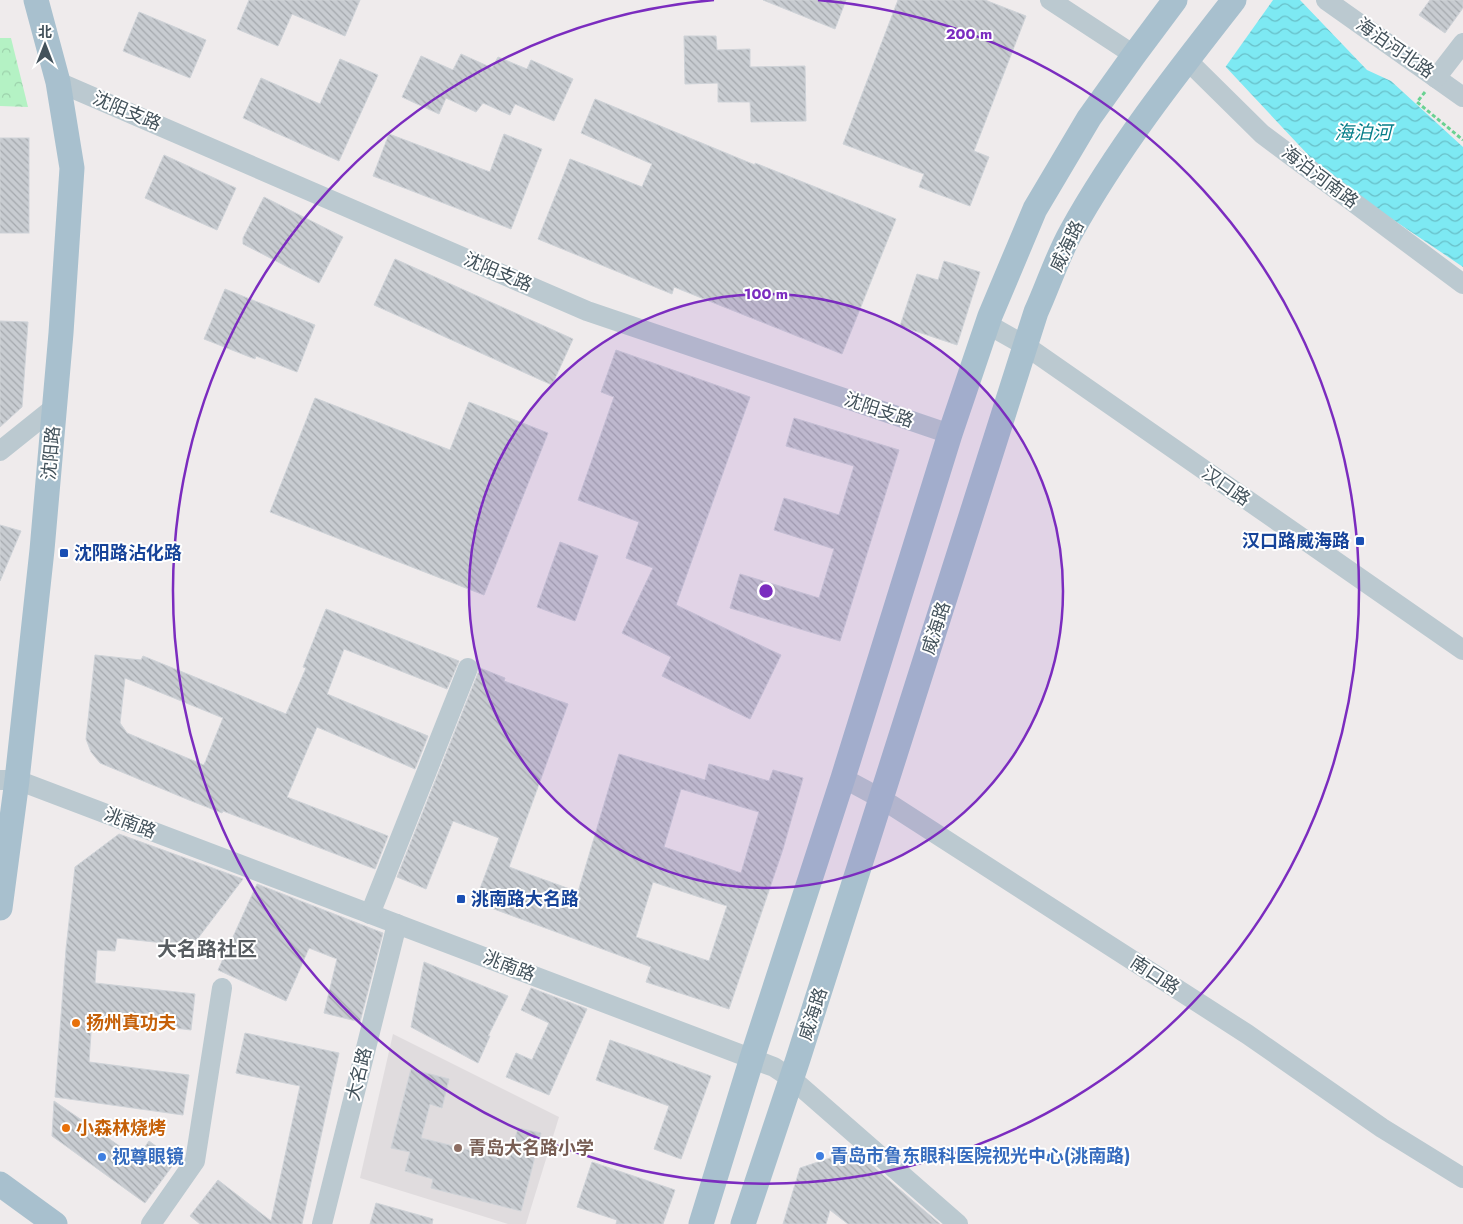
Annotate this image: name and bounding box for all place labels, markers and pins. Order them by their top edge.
place label: 汉口路威海路 [1242,528,1350,554]
marker: 汉口路威海路 [1354,535,1366,547]
place label: 沈阳路沾化路 [74,540,182,566]
marker: 沈阳路沾化路 [58,547,70,559]
centre of rings [757,582,775,600]
place label: 洮南路大名路 [471,886,579,912]
marker: 洮南路大名路 [455,893,467,905]
place label: 扬州真功夫 [86,1010,176,1036]
marker: 扬州真功夫 [70,1017,82,1029]
place label: 小森林烧烤 [76,1115,166,1141]
marker: 小森林烧烤 [60,1122,72,1134]
place label: 青岛大名路小学 [468,1135,594,1161]
marker: 青岛大名路小学 [452,1142,464,1154]
place label: 青岛市鲁东眼科医院视光中心(洮南路) [830,1143,1130,1169]
place label: 视尊眼镜 [112,1144,184,1170]
marker: 青岛市鲁东眼科医院视光中心(洮南路) [814,1150,826,1162]
marker: 视尊眼镜 [96,1151,108,1163]

